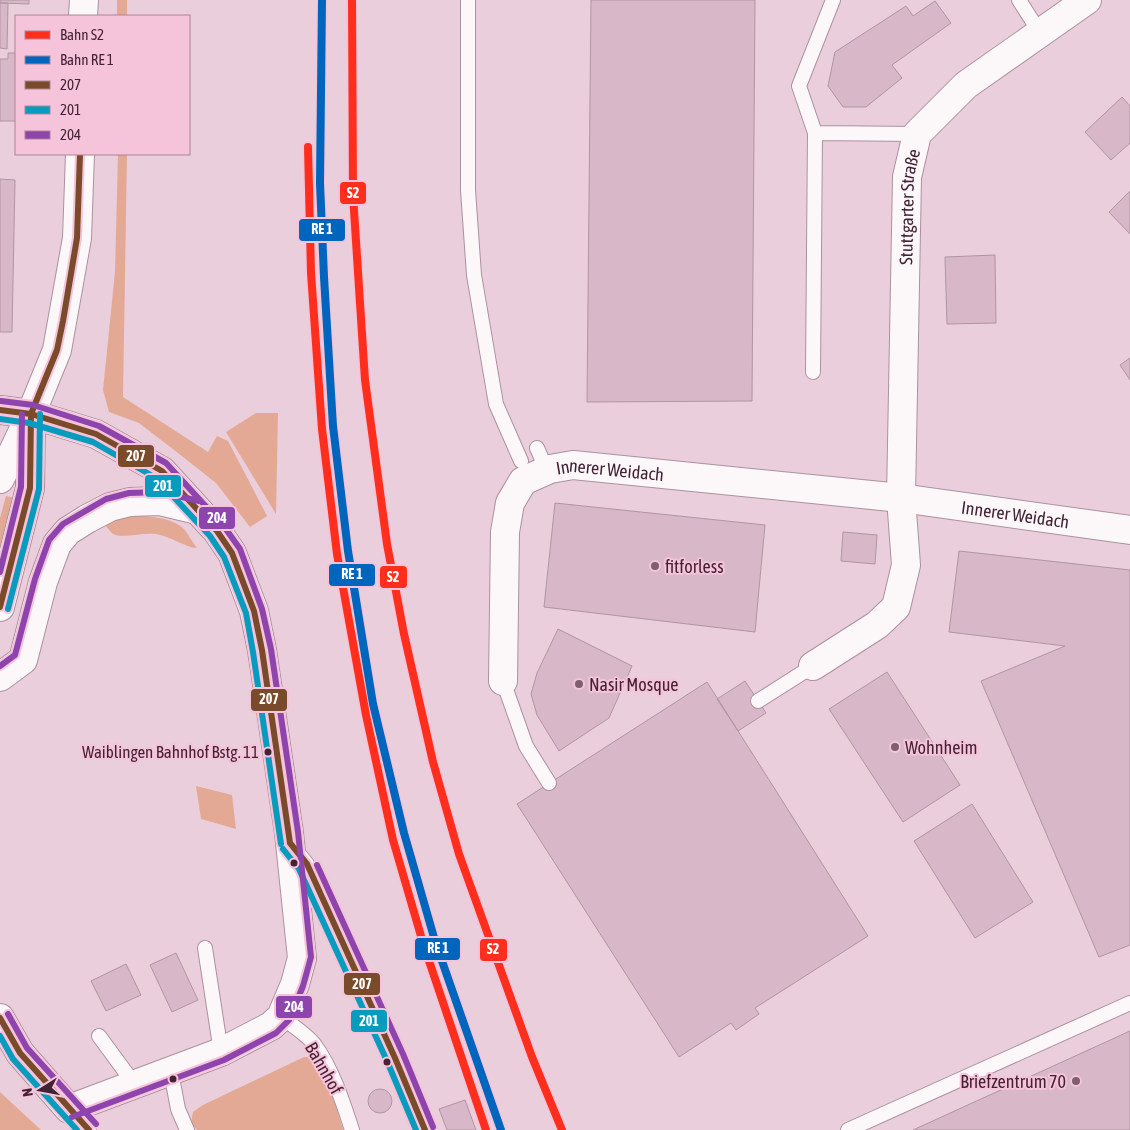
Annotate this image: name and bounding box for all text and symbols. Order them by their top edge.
legend [15,15,190,155]
text: Bahn S2 [60,26,104,43]
text: Bahn RE 1 [60,51,114,68]
text: 207 [60,76,81,93]
text: 201 [60,101,81,118]
text: 204 [60,126,81,143]
street label: Stuttgarter Straße [895,147,924,265]
line badge: S2 [339,181,367,205]
text: S2 [347,185,360,201]
line badge: RE 1 [298,218,346,242]
text: RE 1 [311,221,333,237]
line badge: 207 [117,444,155,468]
text: 207 [126,448,146,464]
street label: Innerer Weidach [554,454,665,485]
line badge: 201 [144,474,182,498]
text: 201 [153,478,173,494]
street label: Innerer Weidach [960,496,1071,532]
line badge: 204 [198,506,236,530]
text: 204 [207,510,227,526]
place label: fitforless [665,556,724,577]
marker: fitforless [649,560,661,572]
line badge: RE 1 [328,563,376,587]
line badge: S2 [379,565,408,589]
text: RE 1 [341,566,363,582]
text: S2 [387,569,400,585]
place label: Nasir Mosque [589,674,679,695]
marker: Nasir Mosque [573,678,585,690]
line badge: 207 [250,688,288,712]
text: 207 [259,691,279,707]
place label: Wohnheim [905,737,977,758]
marker: Wohnheim [889,741,901,753]
place label: Waiblingen Bahnhof Bstg. 11 [82,742,259,762]
marker: Waiblingen Bahnhof Bstg. 11 [263,747,273,757]
unlabelled marker [289,858,299,868]
line badge: RE 1 [414,937,461,961]
line badge: S2 [479,938,508,962]
text: RE 1 [427,940,449,956]
text: S2 [487,941,500,957]
line badge: 207 [343,972,381,996]
text: 207 [352,976,372,992]
line badge: 204 [275,995,313,1019]
text: 204 [284,999,304,1015]
line badge: 201 [350,1009,388,1033]
text: 201 [359,1013,379,1029]
street label: Bahnhof [301,1038,347,1098]
unlabelled marker [382,1057,392,1067]
north arrow [15,1065,65,1115]
place label: Briefzentrum 70 [960,1071,1066,1092]
unlabelled marker [168,1074,178,1084]
marker: Briefzentrum 70 [1070,1075,1082,1087]
text: N [19,1087,36,1098]

